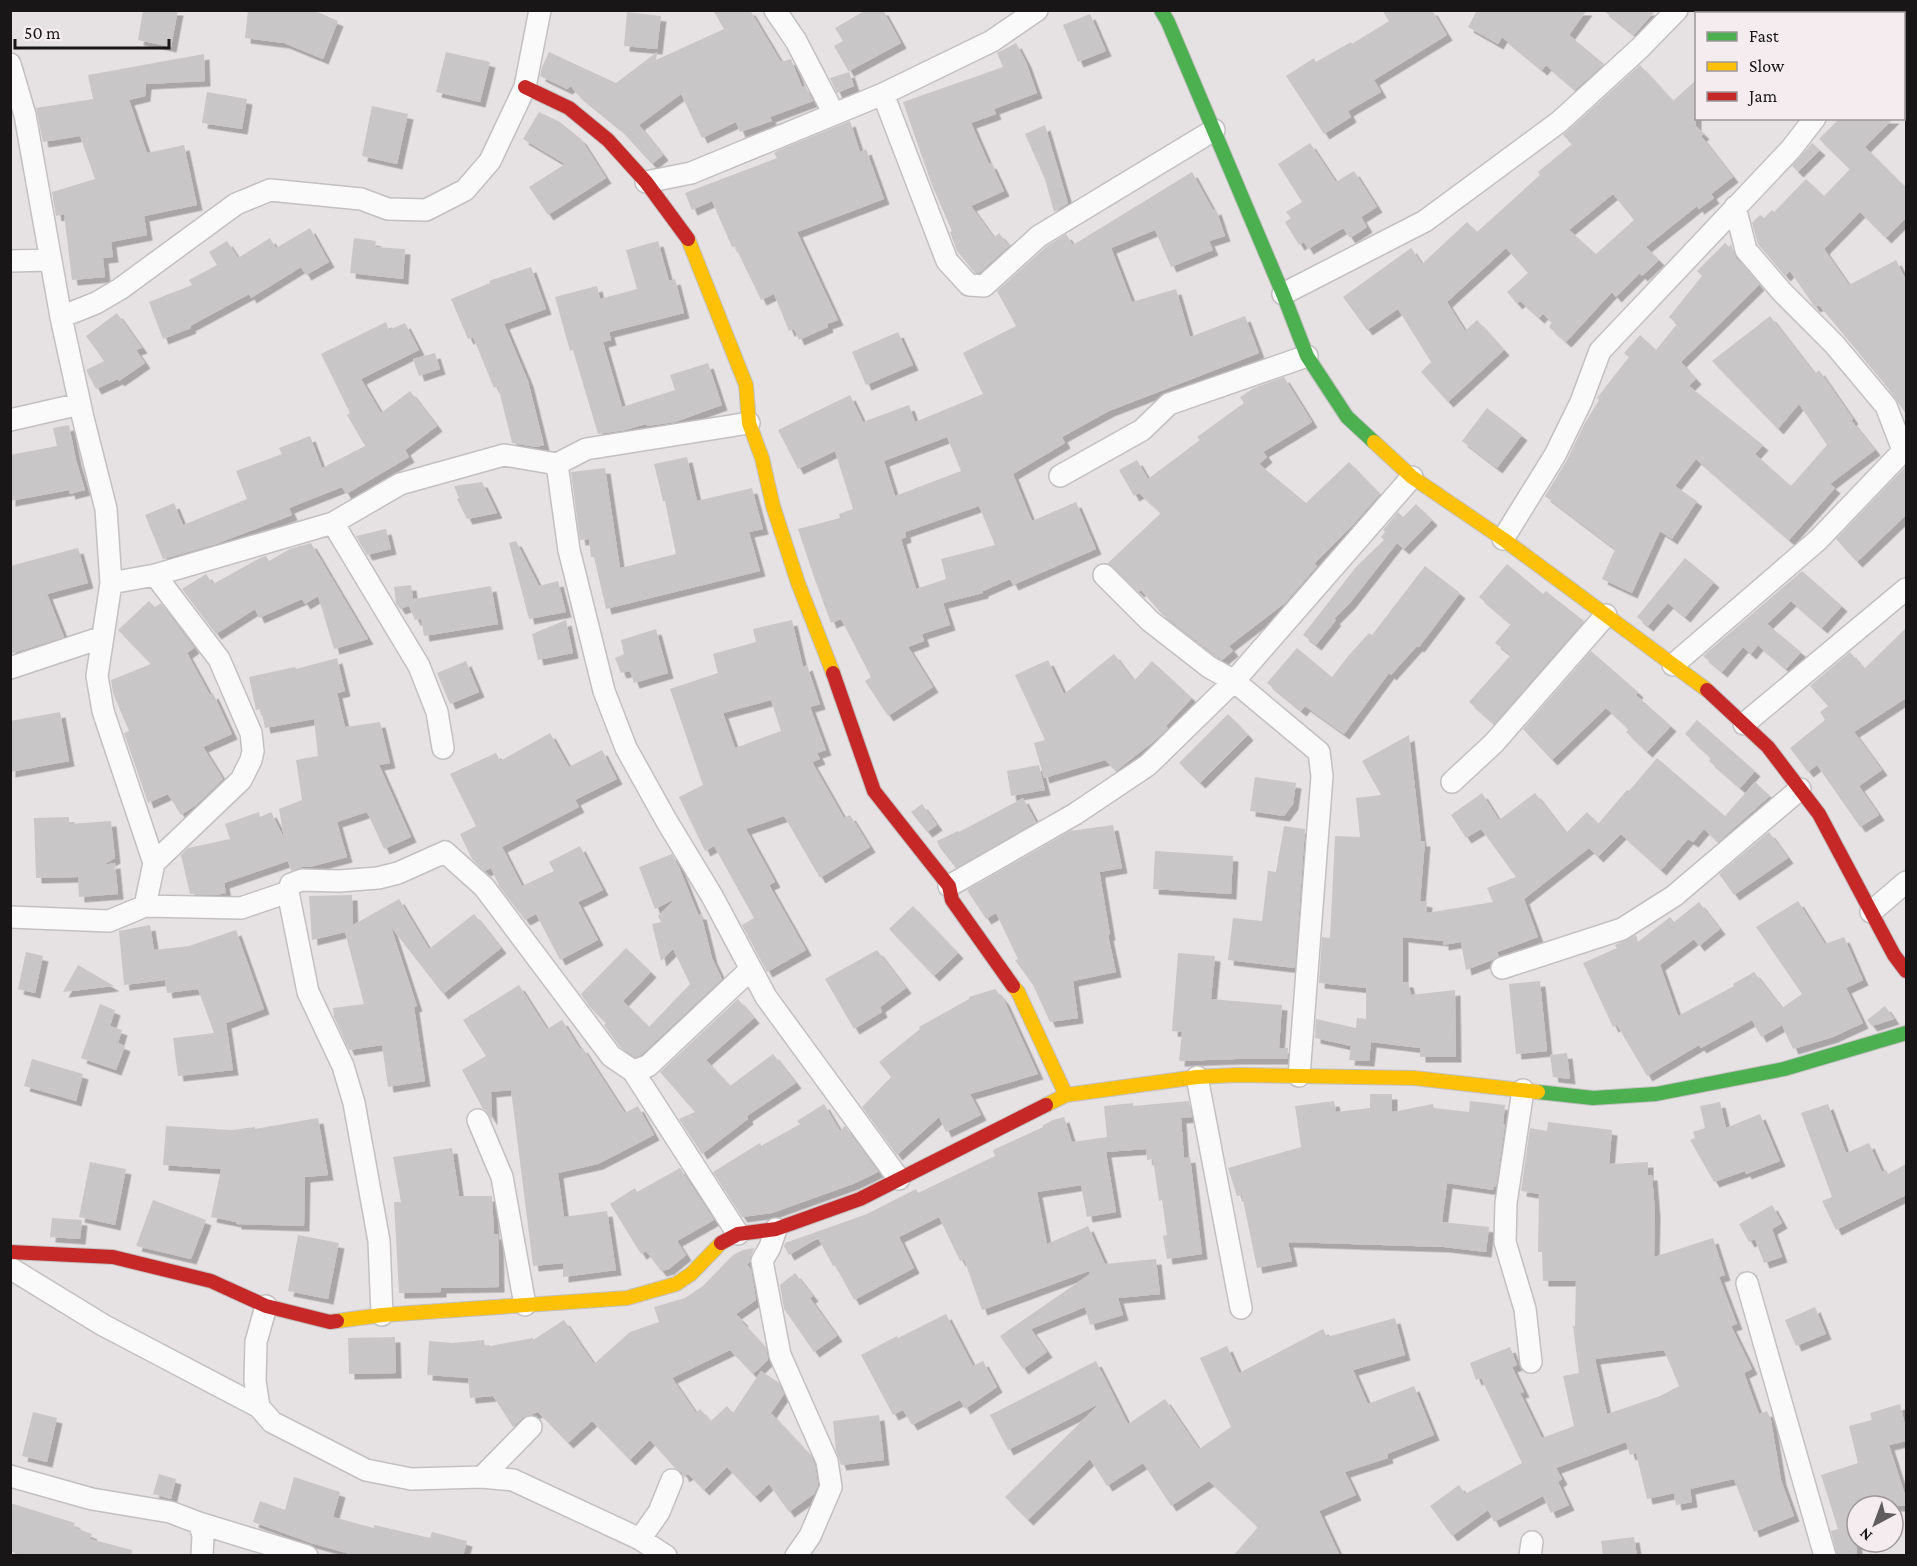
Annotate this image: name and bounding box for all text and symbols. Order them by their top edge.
scale bar [15,12,170,50]
legend [1695,12,1905,120]
text: 50 m [24,23,61,43]
text: Fast [1749,26,1780,46]
text: Slow [1749,56,1785,76]
text: Jam [1747,86,1778,106]
north arrow [1845,1494,1905,1554]
text: N [1856,1525,1875,1545]

